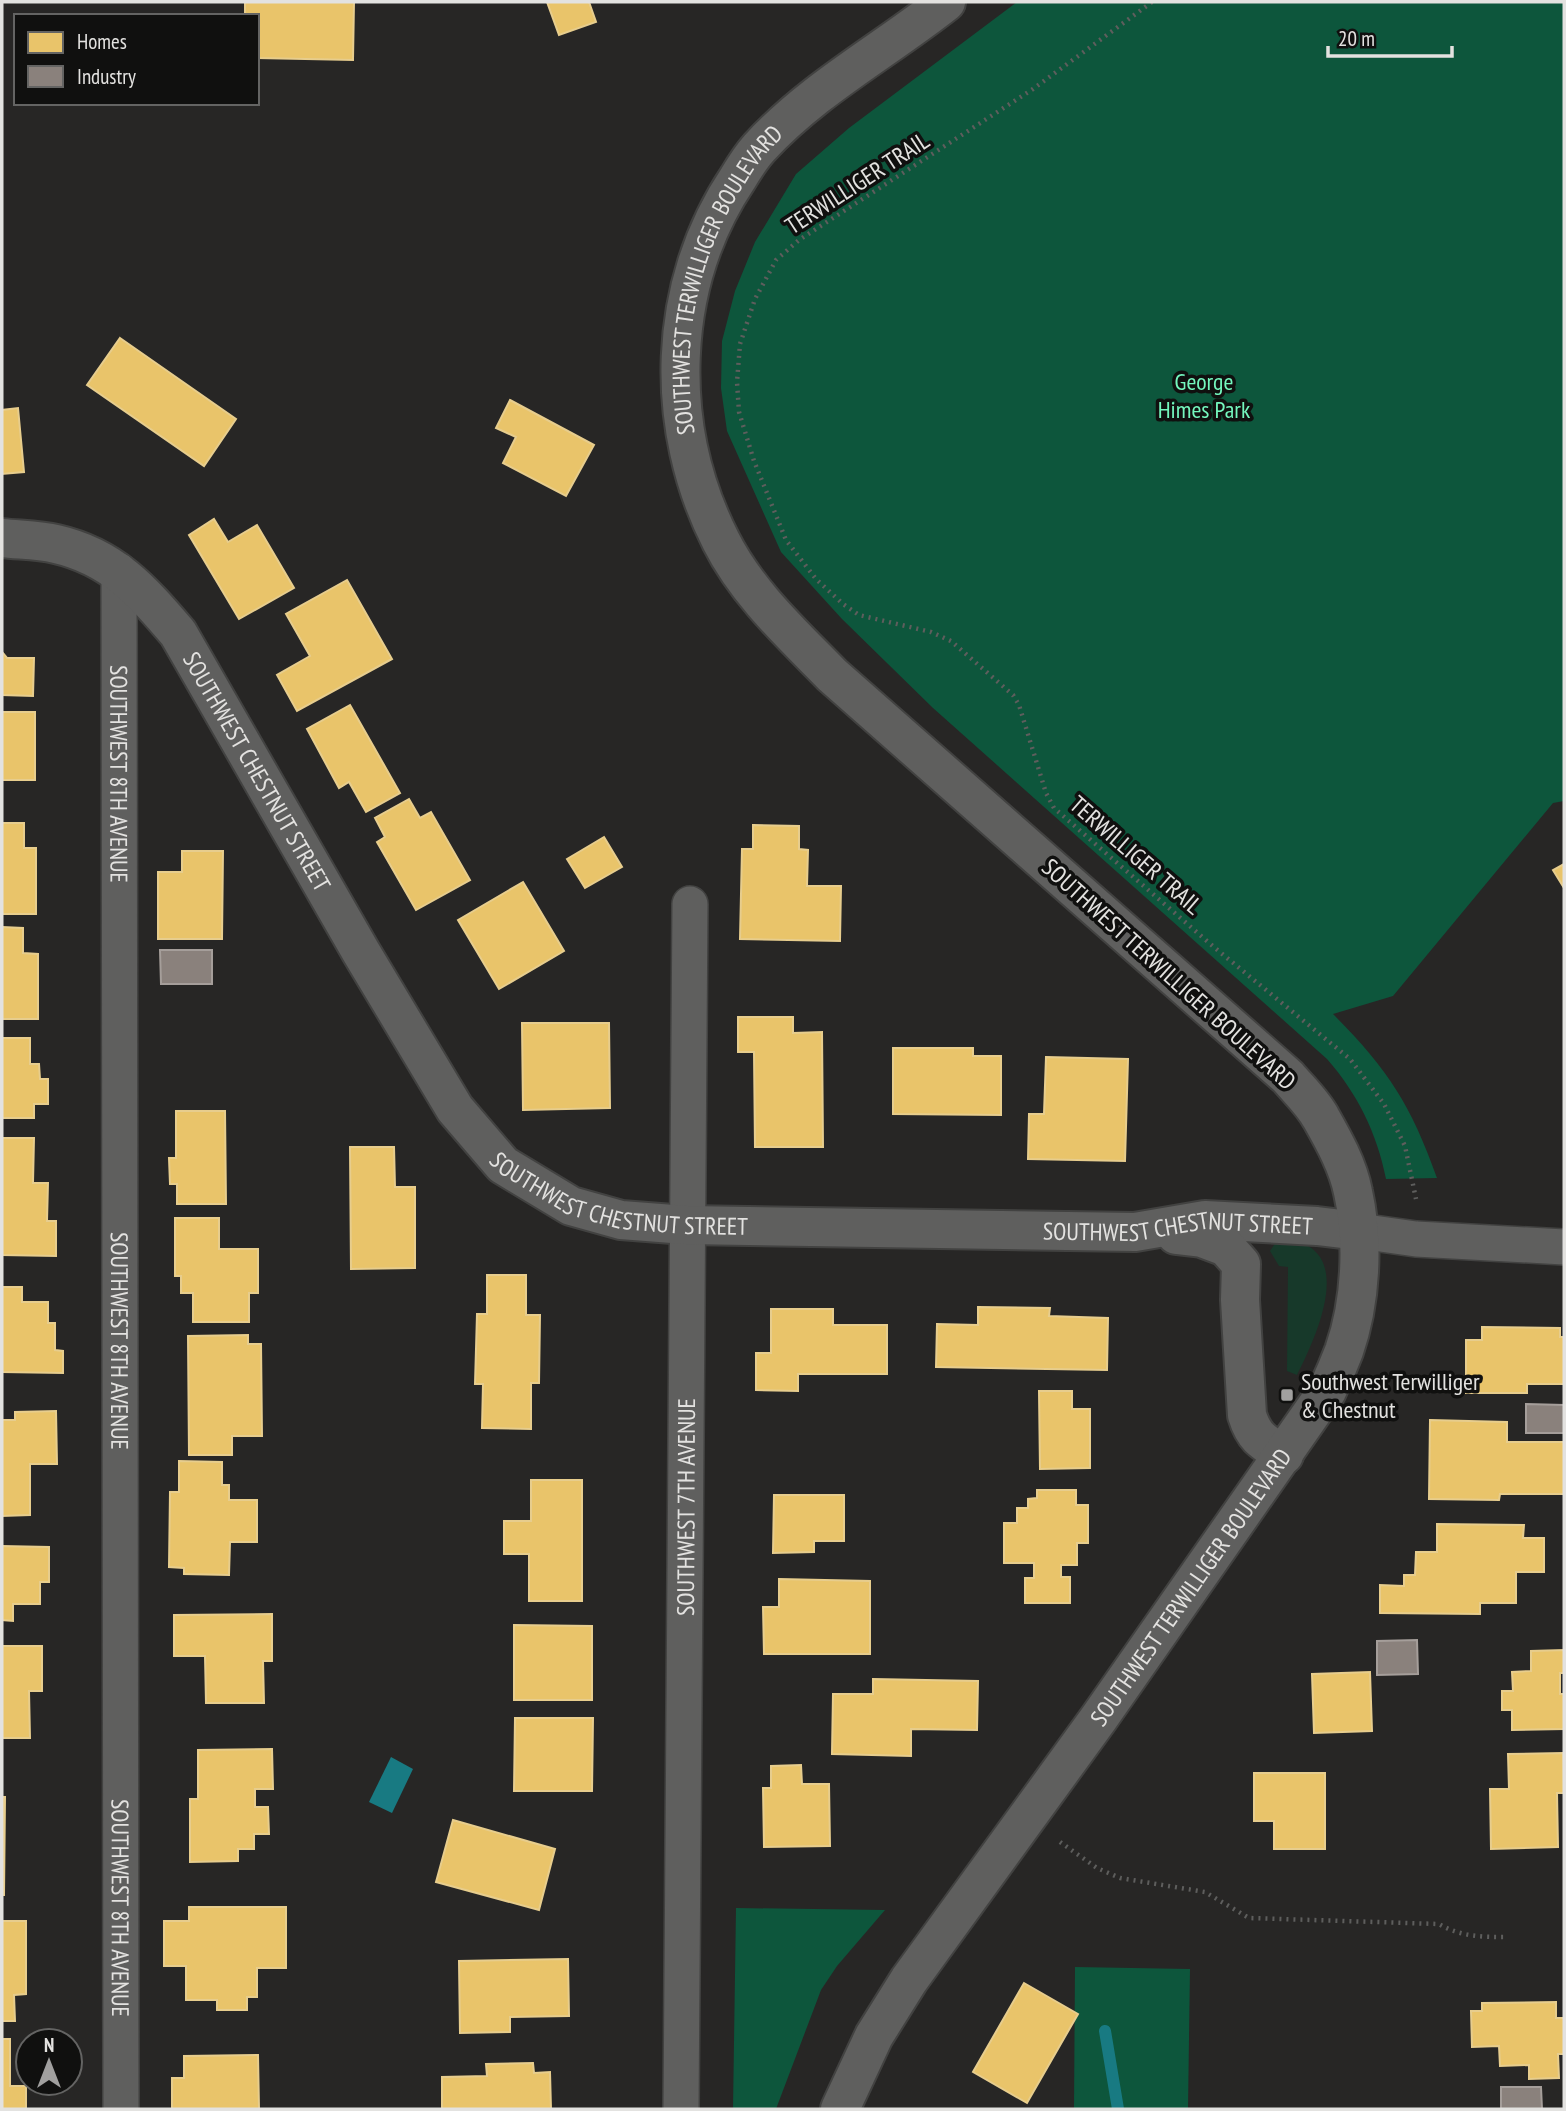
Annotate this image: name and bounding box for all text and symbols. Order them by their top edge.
legend [14,14,259,105]
scale bar [1328,14,1452,58]
text: 20 m [1338,25,1375,52]
text: Homes [77,28,127,55]
text: Industry [77,63,136,90]
street label: SOUTHWEST TERWILLIGER BOULEVARD [665,118,789,437]
street label: TERWILLIGER TRAIL [779,125,935,241]
park label: George Himes Park [1158,366,1251,425]
street label: SOUTHWEST CHESTNUT STREET [176,646,338,897]
street label: SOUTHWEST 8TH AVENUE [104,665,135,883]
street label: TERWILLIGER TRAIL [1063,789,1209,921]
street label: SOUTHWEST TERWILLIGER BOULEVARD [1036,852,1302,1096]
street label: SOUTHWEST CHESTNUT STREET [483,1145,748,1241]
street label: SOUTHWEST CHESTNUT STREET [1043,1204,1314,1248]
street label: SOUTHWEST 8TH AVENUE [104,1232,136,1450]
place label: Southwest Terwilliger & Chestnut [1301,1366,1480,1425]
marker: Southwest Terwilliger & Chestnut [1279,1387,1295,1403]
street label: SOUTHWEST 7TH AVENUE [669,1398,702,1616]
street label: SOUTHWEST TERWILLIGER BOULEVARD [1083,1442,1298,1732]
street label: SOUTHWEST 8TH AVENUE [105,1799,136,2017]
north arrow [14,2027,84,2097]
text: N [44,2033,54,2057]

